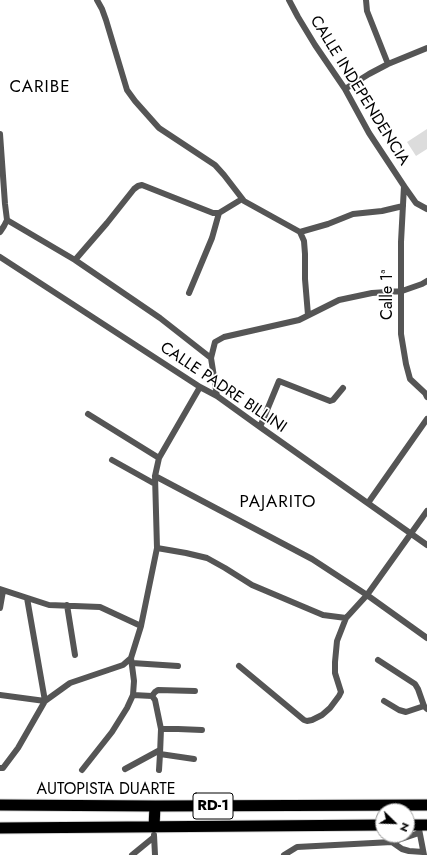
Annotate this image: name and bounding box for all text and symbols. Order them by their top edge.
street label: CALLE INDEPENDENCIA [305,13,413,169]
district label: CARIBE [9,78,71,98]
street label: Calle 1ª [378,270,398,320]
street label: CALLE PADRE BILLINI [156,339,290,437]
district label: PAJARITO [240,493,316,513]
street label: AUTOPISTA DUARTE [36,780,176,800]
road number: RD-1 [193,793,233,819]
north arrow [375,803,415,843]
text: N [396,820,414,834]

